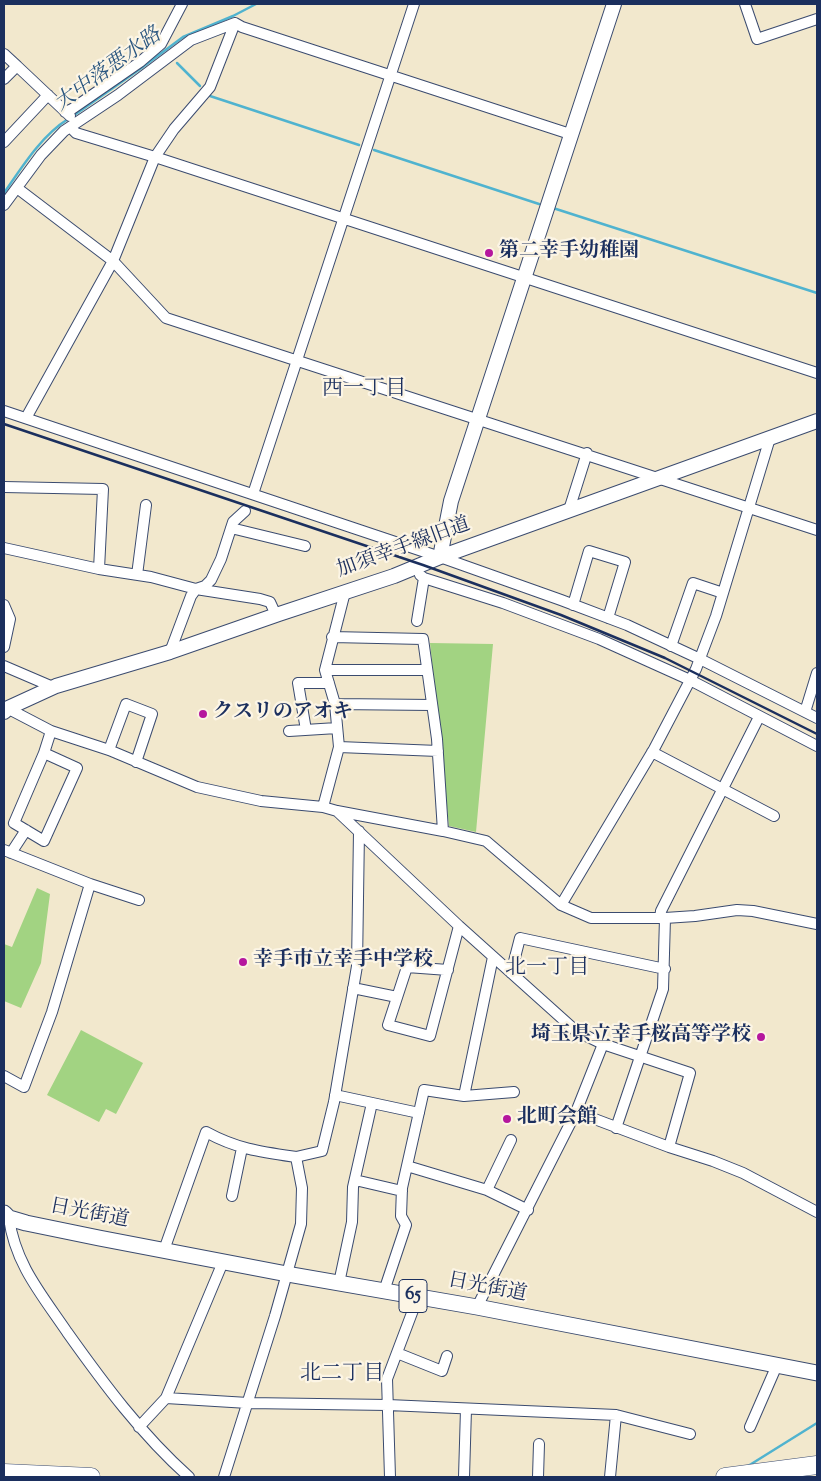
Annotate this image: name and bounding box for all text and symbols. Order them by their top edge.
water label: 大中落悪水路 [51,24,167,118]
place label: 第二幸手幼稚園 [499,241,639,265]
marker: 第二幸手幼稚園 [483,247,495,259]
district label: 西一丁目 [322,377,406,403]
street label: 加須幸手線旧道 [334,514,474,584]
place label: クスリのアオキ [213,702,353,726]
marker: クスリのアオキ [197,708,209,720]
place label: 幸手市立幸手中学校 [253,950,433,974]
marker: 幸手市立幸手中学校 [237,956,249,968]
district label: 北一丁目 [505,956,589,982]
place label: 埼玉県立幸手桜高等学校 [531,1025,751,1049]
marker: 埼玉県立幸手桜高等学校 [755,1031,767,1043]
place label: 北町会館 [517,1107,597,1131]
marker: 北町会館 [501,1113,513,1125]
street label: 日光街道 [47,1196,131,1234]
street label: 日光街道 [445,1270,529,1308]
road number: 65 [399,1280,427,1312]
district label: 北二丁目 [300,1362,384,1388]

